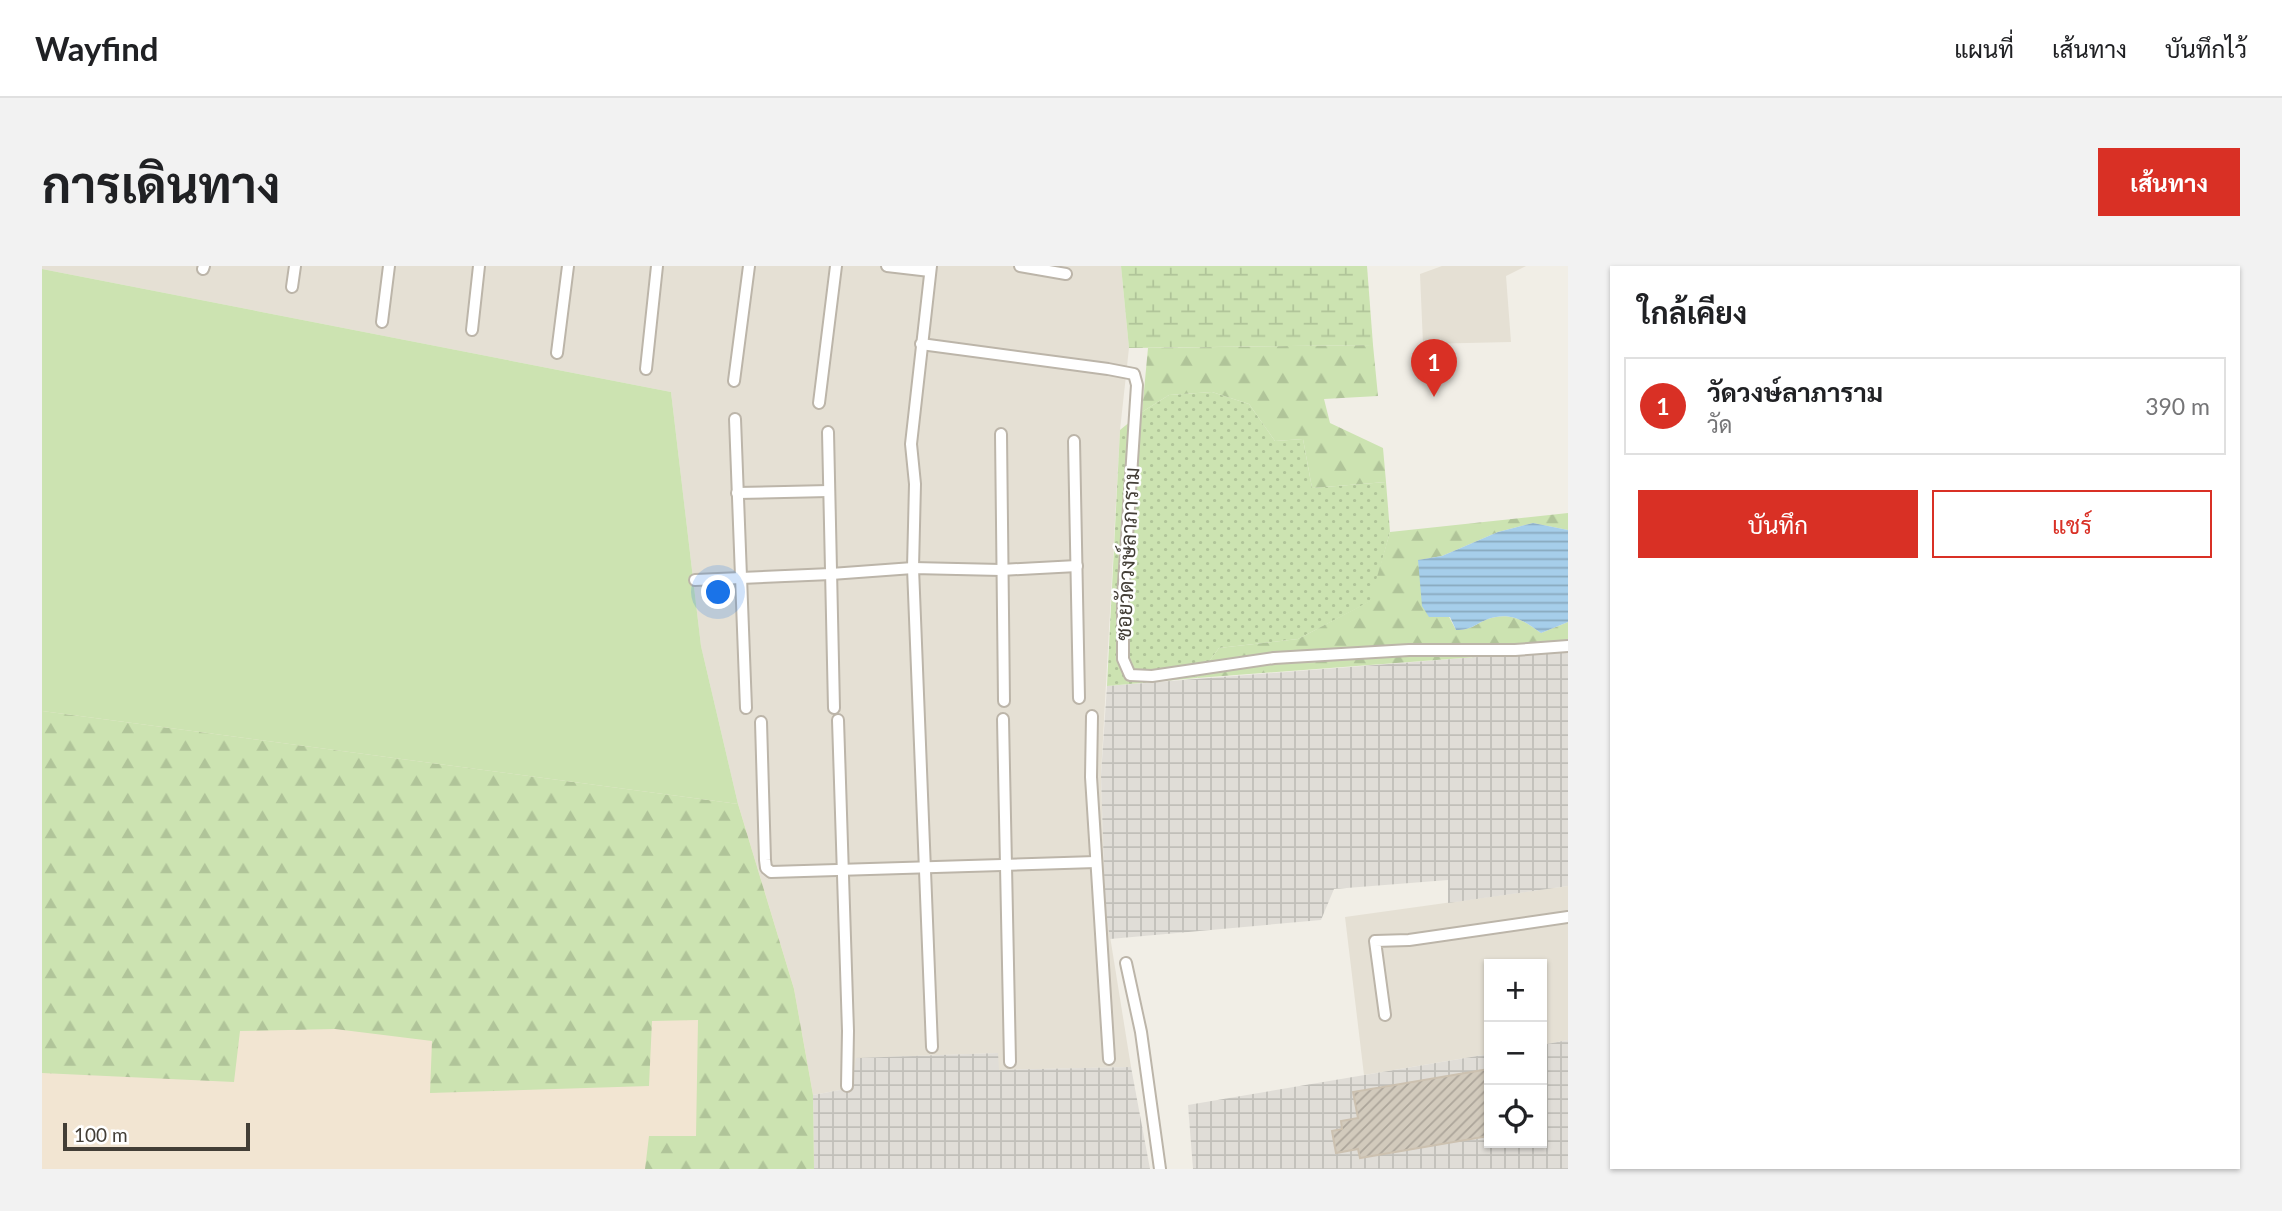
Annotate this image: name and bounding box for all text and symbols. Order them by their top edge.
text: Wayfind [35,28,159,68]
text: แผนที่ [1954,34,2014,63]
text: เส้นทาง [2052,34,2127,63]
text: บันทึกไว้ [2165,34,2247,63]
button: เส้นทาง [2098,148,2240,216]
text: การเดินทาง [42,155,280,213]
text: ใกล้เคียง [1638,294,1747,330]
pin: 1 [1411,339,1457,397]
text: วัดวงษ์ลาภาราม [1707,376,1883,408]
text: 1 [1656,392,1670,420]
text: 390 m [2145,392,2210,420]
text: วัด [1707,410,1732,438]
street label: ซอยวัดวงษ์ลาภาราม [1109,467,1144,641]
button: บันทึก [1638,490,1918,558]
button: แชร์ [1932,490,2212,558]
your location [701,575,735,609]
map controls [1484,959,1547,1148]
button: + [1484,959,1547,1022]
button: − [1484,1022,1547,1085]
button: locate [1484,1085,1547,1148]
scale bar [63,1120,250,1152]
text: 100 m [74,1123,128,1146]

